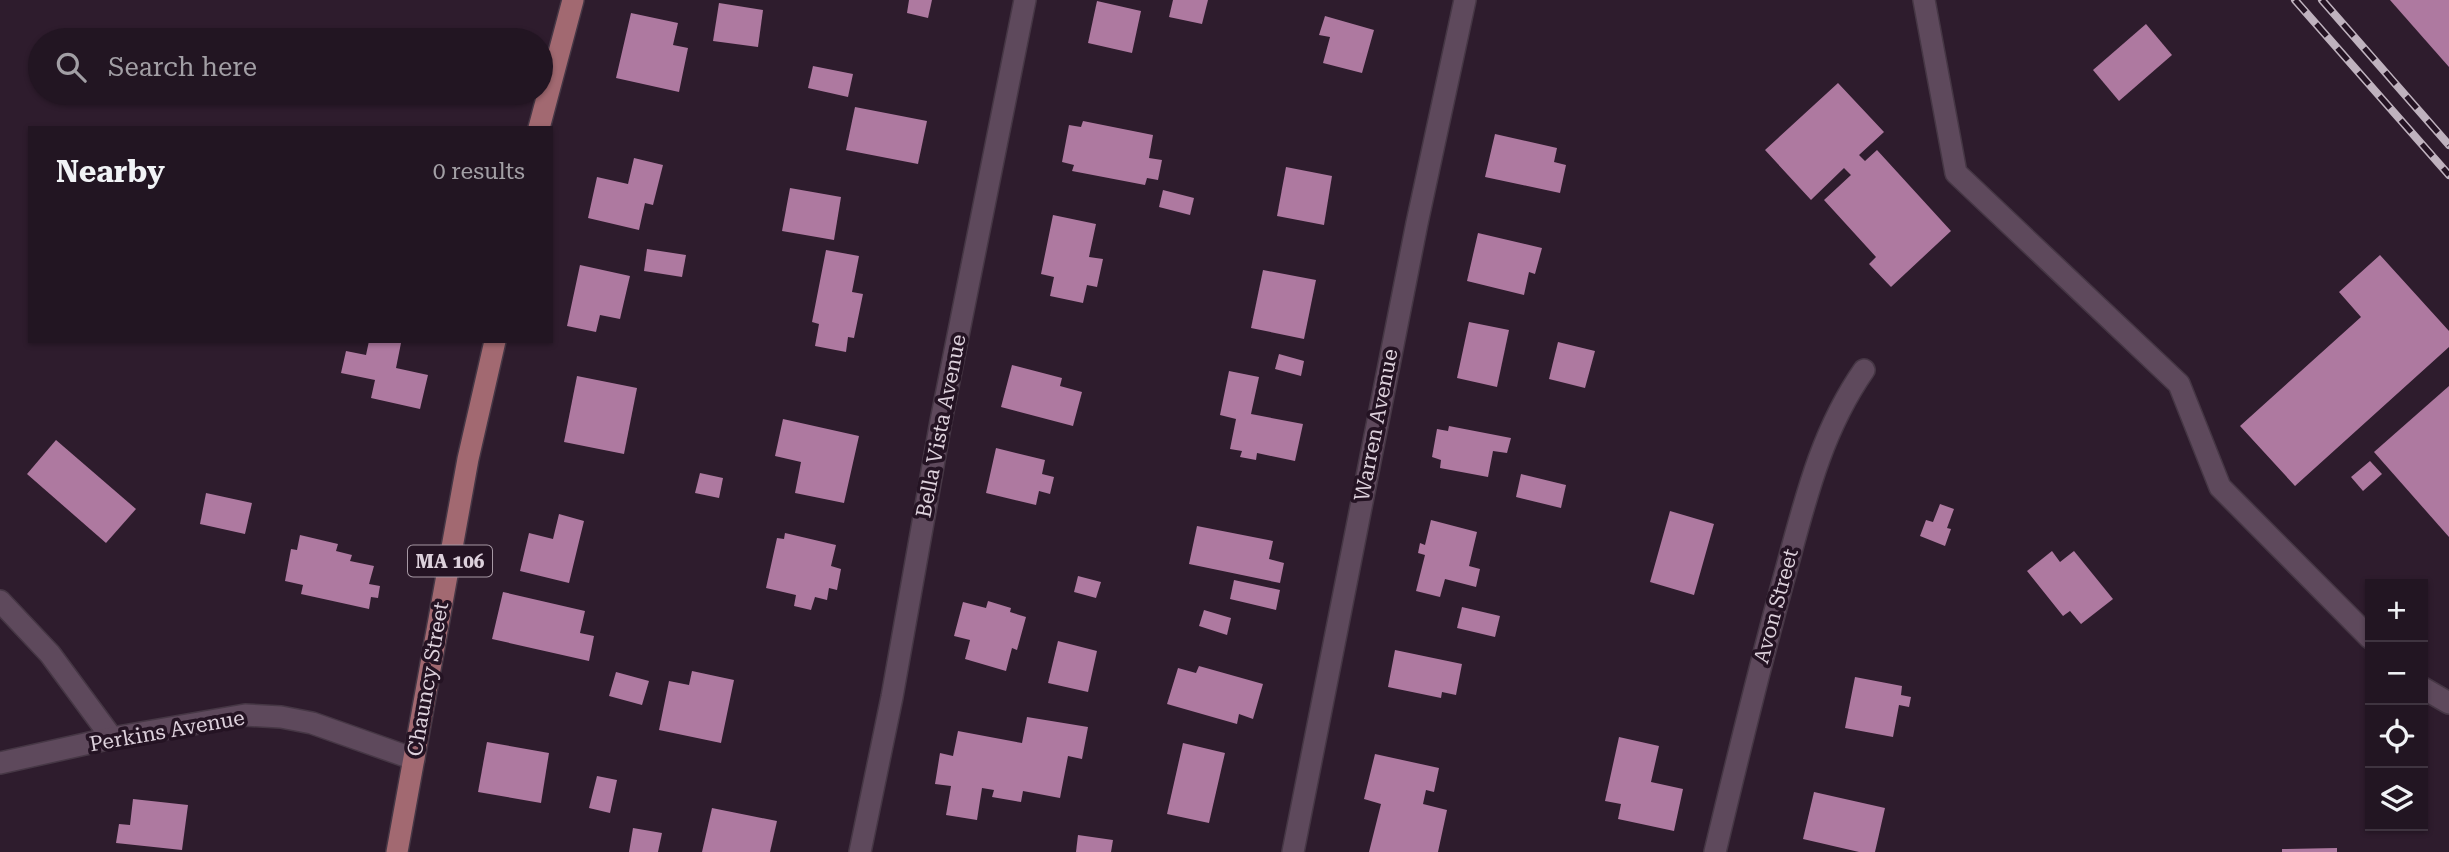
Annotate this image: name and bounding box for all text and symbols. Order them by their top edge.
search box [28,28,553,105]
icon: search [52,48,90,86]
text: Search here [108,52,257,82]
text: Nearby [56,154,165,189]
text: 0 results [433,158,525,185]
street label: Bella Vista Avenue [911,332,971,520]
street label: Warren Avenue [1349,347,1403,503]
road number: MA 106 [408,546,492,576]
street label: Avon Street [1749,546,1803,666]
map controls [2365,579,2428,831]
button: + [2365,579,2428,642]
street label: Chauncy Street [403,600,453,758]
button: − [2365,642,2428,705]
button: locate [2365,705,2428,768]
street label: Perkins Avenue [87,706,247,756]
button: layers [2365,768,2428,831]

